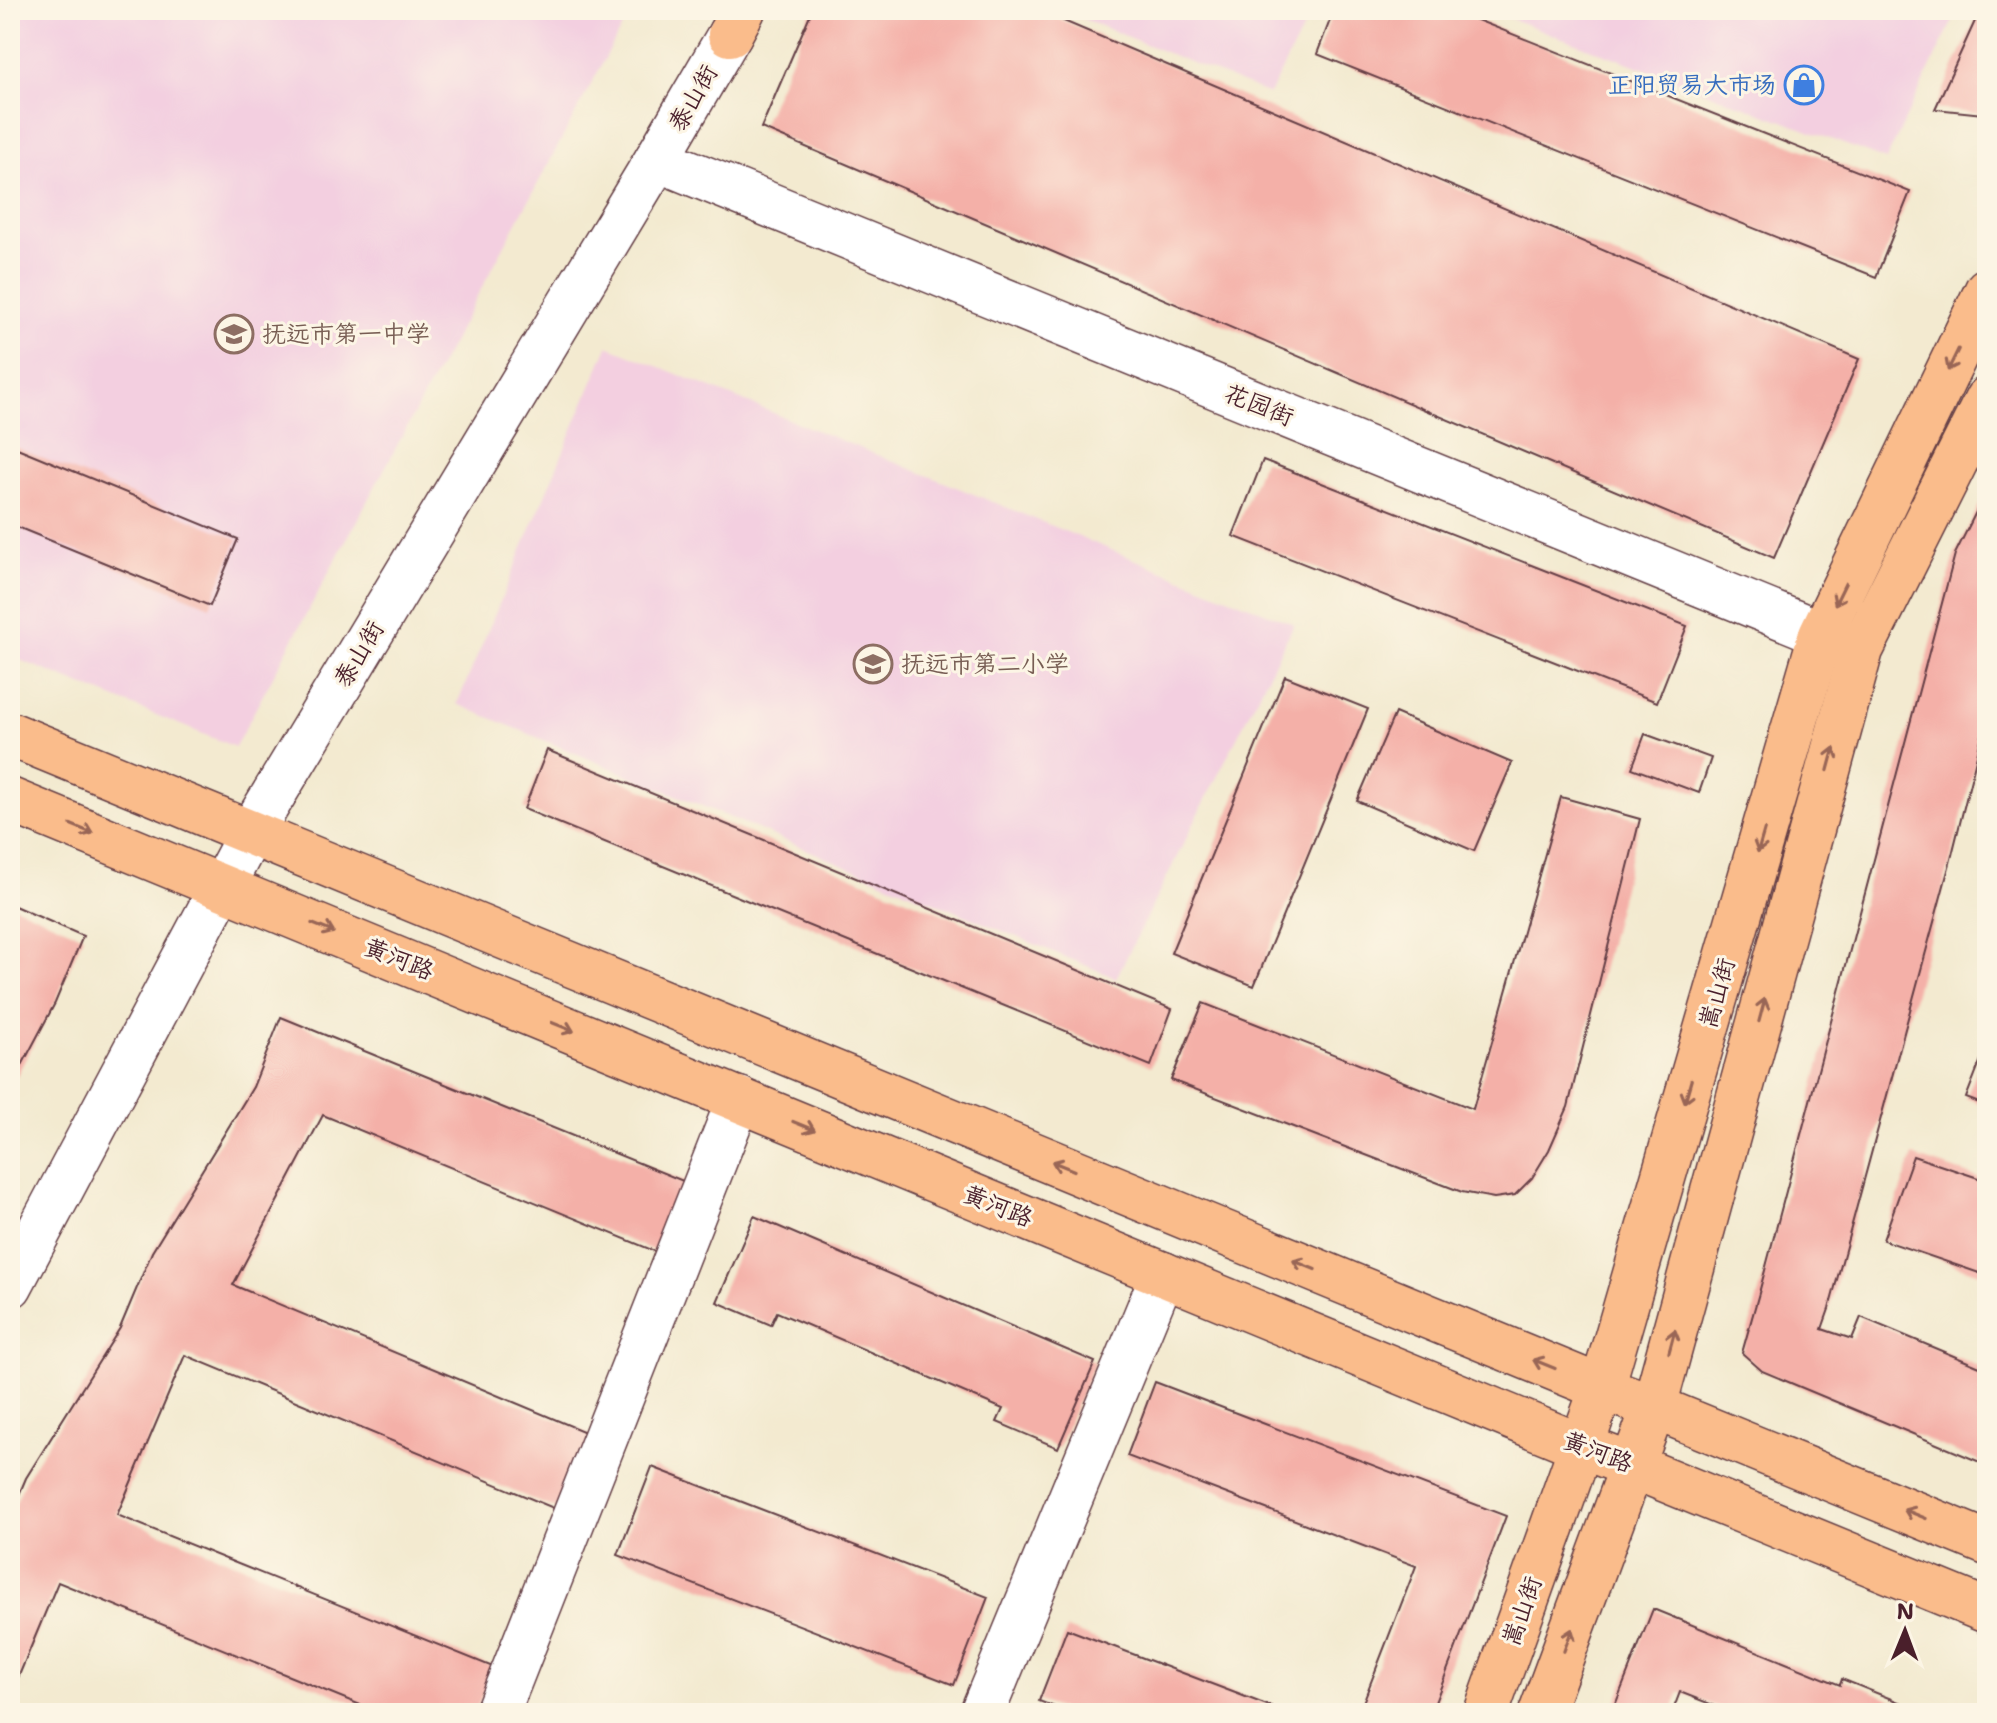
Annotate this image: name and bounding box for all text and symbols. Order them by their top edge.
street label: 泰山街 [661,59,725,137]
shop icon: 正阳贸易大市场 [1783,64,1825,106]
place label: 正阳贸易大市场 [1608,69,1776,101]
school or university icon: 抚远市第一中学 [213,313,255,355]
place label: 抚远市第一中学 [262,318,430,350]
one-way arrow [1945,348,1960,372]
street label: 花园街 [1220,377,1298,433]
one-way arrow [1832,582,1847,606]
street label: 泰山街 [327,615,391,693]
school or university icon: 抚远市第二小学 [852,643,894,685]
place label: 抚远市第二小学 [901,648,1069,680]
one-way arrow [1824,746,1839,772]
one-way arrow [69,823,94,838]
one-way arrow [1753,828,1768,854]
one-way arrow [310,922,335,936]
street label: 黄河路 [360,931,438,987]
street label: 嵩山街 [1692,954,1742,1032]
one-way arrow [1756,997,1771,1023]
one-way arrow [550,1020,575,1035]
one-way arrow [1680,1078,1695,1104]
one-way arrow [791,1119,816,1134]
one-way arrow [1051,1158,1076,1173]
street label: 黄河路 [959,1178,1037,1234]
one-way arrow [1292,1257,1316,1272]
one-way arrow [1665,1329,1680,1355]
one-way arrow [1532,1356,1557,1370]
street label: 黄河路 [1559,1424,1637,1480]
one-way arrow [1903,1506,1928,1520]
street label: 嵩山街 [1495,1572,1549,1650]
north arrow [1865,1591,1945,1671]
text: N [1896,1597,1914,1626]
one-way arrow [1562,1628,1576,1653]

